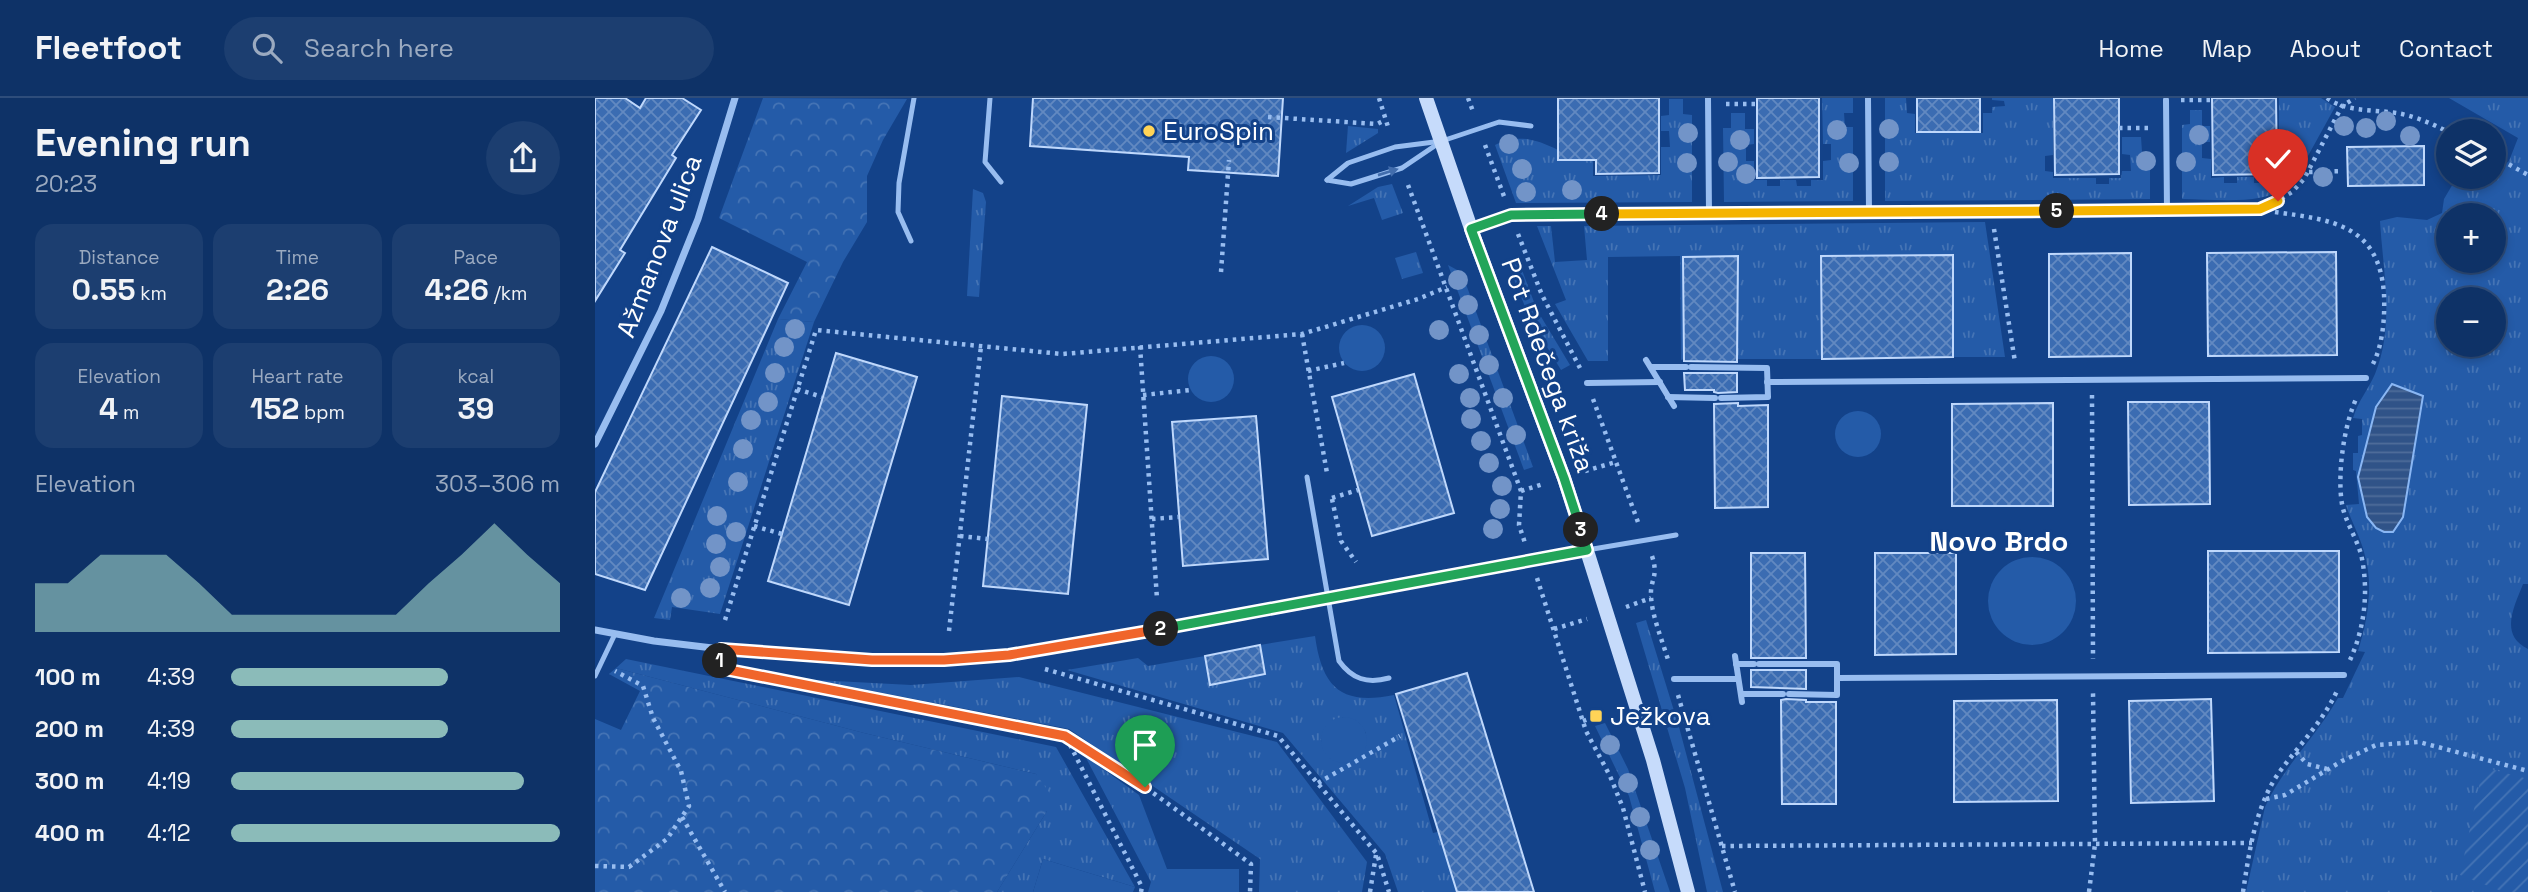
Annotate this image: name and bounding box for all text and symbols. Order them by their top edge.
search box [224,17,714,80]
text: Fleetfoot [35,27,182,69]
icon: search [248,29,286,67]
text: Search here [304,31,454,65]
text: Home [2098,33,2164,64]
text: Map [2202,33,2252,64]
text: About [2290,33,2361,64]
text: Contact [2399,33,2493,64]
place label: EuroSpin [1163,114,1274,148]
text: Evening run [35,119,251,167]
map controls [2436,119,2506,357]
button: layers [2436,119,2506,189]
button: share [486,121,560,195]
marker: EuroSpin [1141,123,1157,139]
pin [2248,129,2308,201]
icon: check [2259,140,2297,178]
street label: Ažmanova ulica [609,150,709,342]
one-way arrow [1377,167,1398,177]
text: 20:23 [35,169,97,199]
pin: 5 [2039,194,2075,228]
pin: 4 [1585,197,1619,232]
text: 5 [2051,198,2062,223]
text: 4 [1595,201,1608,226]
button: + [2436,203,2506,273]
text: Distance [79,245,160,270]
text: Time [276,245,319,270]
text: Pace [454,245,498,270]
street label: Pot Rdečega križa [1493,253,1603,477]
text: 0.55 [71,270,135,309]
text: 2:26 [266,270,329,309]
text: 4:26 [424,270,489,309]
text: km [135,281,167,306]
text: /km [489,281,527,306]
button: − [2436,287,2506,357]
text: Elevation [78,364,161,389]
text: Heart rate [251,364,344,389]
text: kcal [457,364,494,389]
text: 4 [99,389,118,428]
text: 152 [250,389,299,428]
text: 39 [457,389,494,428]
text: m [118,400,139,425]
text: bpm [299,400,345,425]
text: Elevation [35,469,136,499]
text: 303–306 m [435,469,560,499]
pin: 3 [1563,512,1599,548]
text: 3 [1575,517,1586,542]
district label: Novo Brdo [1930,523,2068,559]
pin: 2 [1143,612,1179,646]
text: 2 [1155,616,1166,641]
pin: 1 [703,644,737,678]
text: 1 [715,648,724,673]
text: 100 m [35,662,101,692]
text: 4:39 [147,662,195,692]
place label: Ježkova [1610,699,1711,733]
marker: Ježkova [1588,708,1604,724]
text: 200 m [35,714,104,744]
text: 4:39 [147,714,195,744]
pin [1115,715,1175,787]
icon: arrive [1126,726,1164,764]
text: 300 m [35,766,104,796]
text: 4:19 [147,766,191,796]
text: 400 m [35,818,105,848]
text: 4:12 [147,818,191,848]

